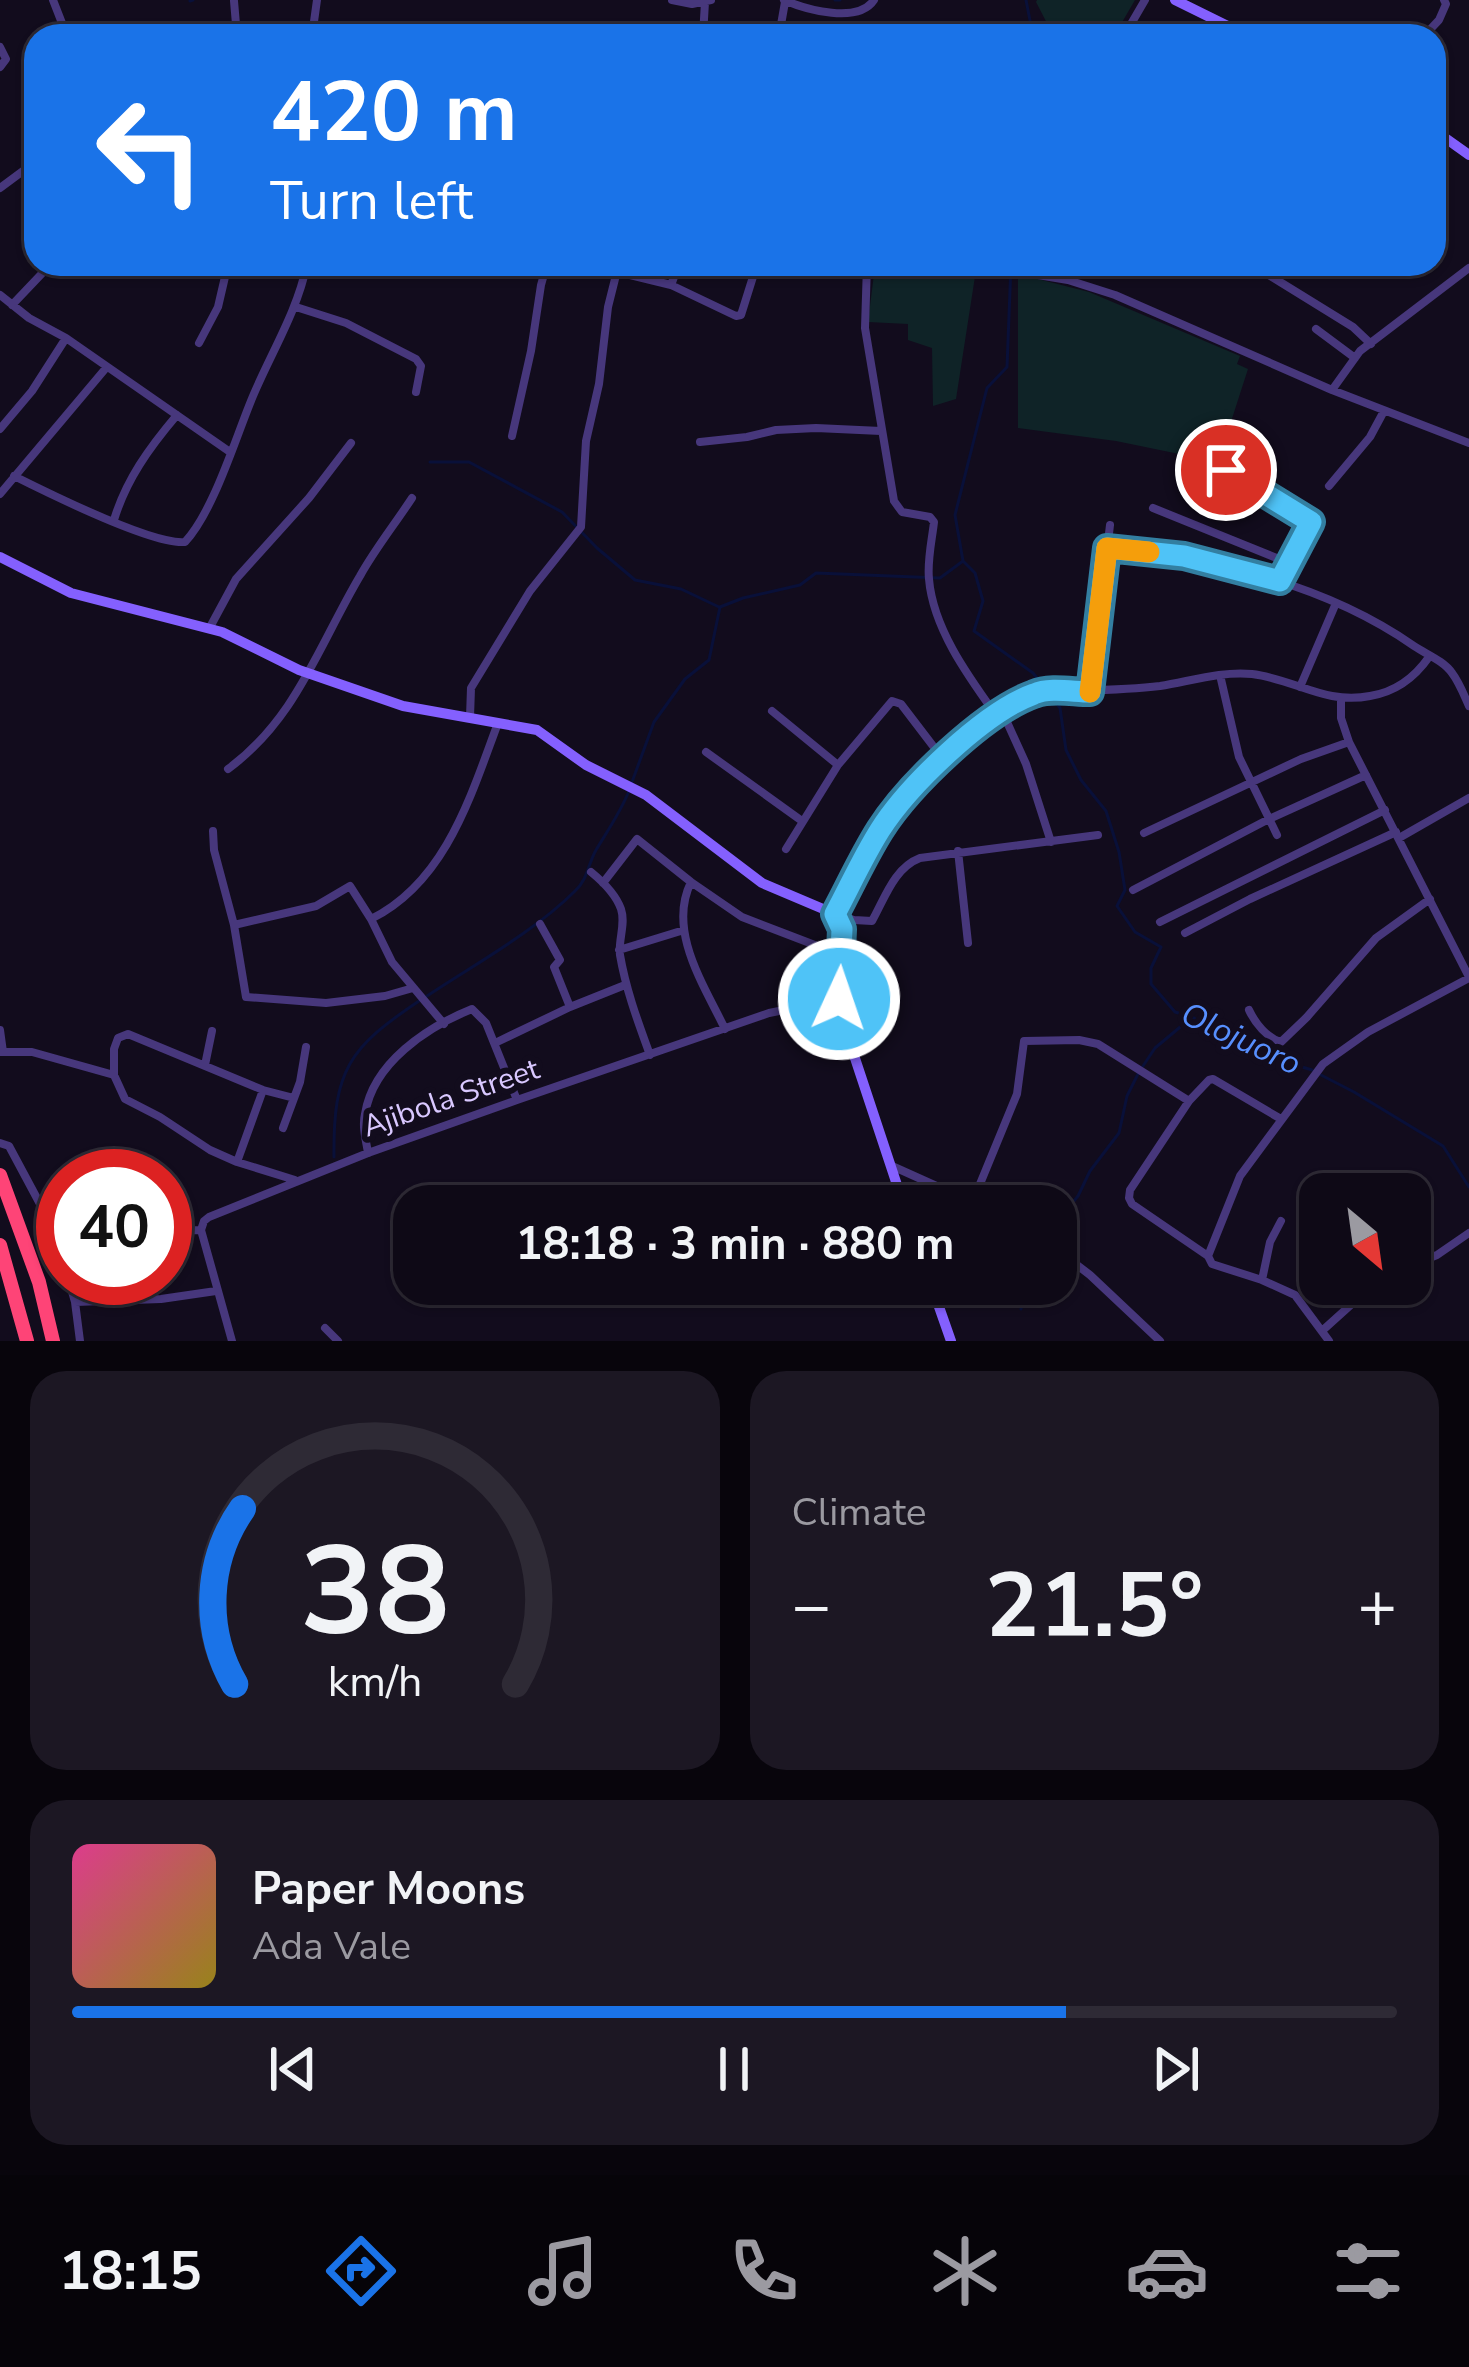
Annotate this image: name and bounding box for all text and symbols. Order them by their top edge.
text: 420 m [270,55,518,170]
icon: left [72,72,228,228]
text: Turn left [270,164,473,238]
pin [1175,419,1277,521]
icon: arrive [1193,437,1259,503]
position arrow [776,936,902,1062]
water label: Olojuoro [1174,992,1308,1086]
street label: Ajibola Street [357,1048,545,1147]
speed limit sign: 40 [36,1149,192,1305]
north arrow [1299,1173,1431,1305]
map controls [1299,1173,1431,1305]
text: 18:18 · 3 min · 880 m [515,1214,955,1275]
text: Climate [792,1486,927,1539]
text: 38 [300,1507,450,1677]
text: 21.5° [985,1545,1203,1668]
text: − [792,1561,831,1651]
text: + [1357,1561,1397,1651]
text: km/h [327,1652,422,1710]
text: Paper Moons [252,1859,525,1920]
text: Ada Vale [252,1920,411,1973]
icon: previous [260,2036,326,2102]
icon: pause [701,2036,767,2102]
icon: next [1143,2036,1209,2102]
icon: directions [319,2229,403,2313]
icon: music [521,2229,605,2313]
icon: phone [722,2229,806,2313]
icon: climate [923,2229,1007,2313]
icon: car [1125,2229,1209,2313]
icon: filters [1326,2229,1410,2313]
text: 18:15 [59,2234,202,2308]

